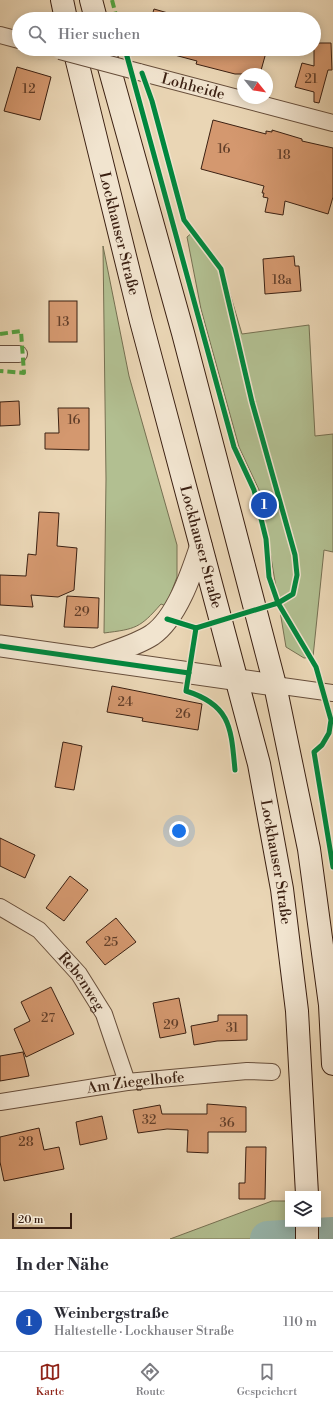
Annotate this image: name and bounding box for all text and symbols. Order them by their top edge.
search box [12,12,321,56]
icon: search [26,23,48,45]
text: Hier suchen [58,25,140,44]
north arrow [237,68,273,104]
street label: Lohheide [159,69,227,104]
house number: 21 [304,71,318,87]
house number: 12 [22,81,36,97]
house number: 16 [217,141,231,157]
house number: 18 [277,147,291,163]
street label: Lockhauser Straße [95,170,144,297]
house number: 18a [272,272,292,288]
house number: 13 [57,314,69,330]
house number: 16 [67,412,81,428]
street label: Lockhauser Straße [176,483,227,611]
pin: 1 [251,490,277,520]
house number: 29 [74,604,90,620]
house number: 24 [117,694,133,710]
house number: 26 [175,706,191,722]
street label: Lockhauser Straße [256,798,296,926]
your location [169,821,189,841]
house number: 25 [104,934,118,950]
street label: Rebenweg [54,948,109,1014]
house number: 27 [41,1010,55,1026]
house number: 29 [163,1017,179,1033]
house number: 31 [226,1020,239,1036]
street label: Am Ziegelhofe [84,1067,185,1098]
house number: 32 [142,1112,156,1128]
house number: 36 [219,1115,235,1131]
house number: 28 [18,1134,34,1150]
map controls [285,1191,321,1227]
button: layers [285,1191,321,1227]
scale bar [12,1211,72,1230]
text: 20 m [18,1213,43,1227]
text: In der Nähe [16,1254,109,1276]
text: Weinbergstraße [54,1304,169,1323]
text: 1 [26,1314,32,1330]
text: 110 m [283,1314,317,1330]
text: Haltestelle · Lockhauser Straße [54,1323,234,1339]
tab: Karte [36,1361,64,1399]
tab: Route [136,1361,165,1399]
tab: Gespeichert [237,1361,297,1399]

